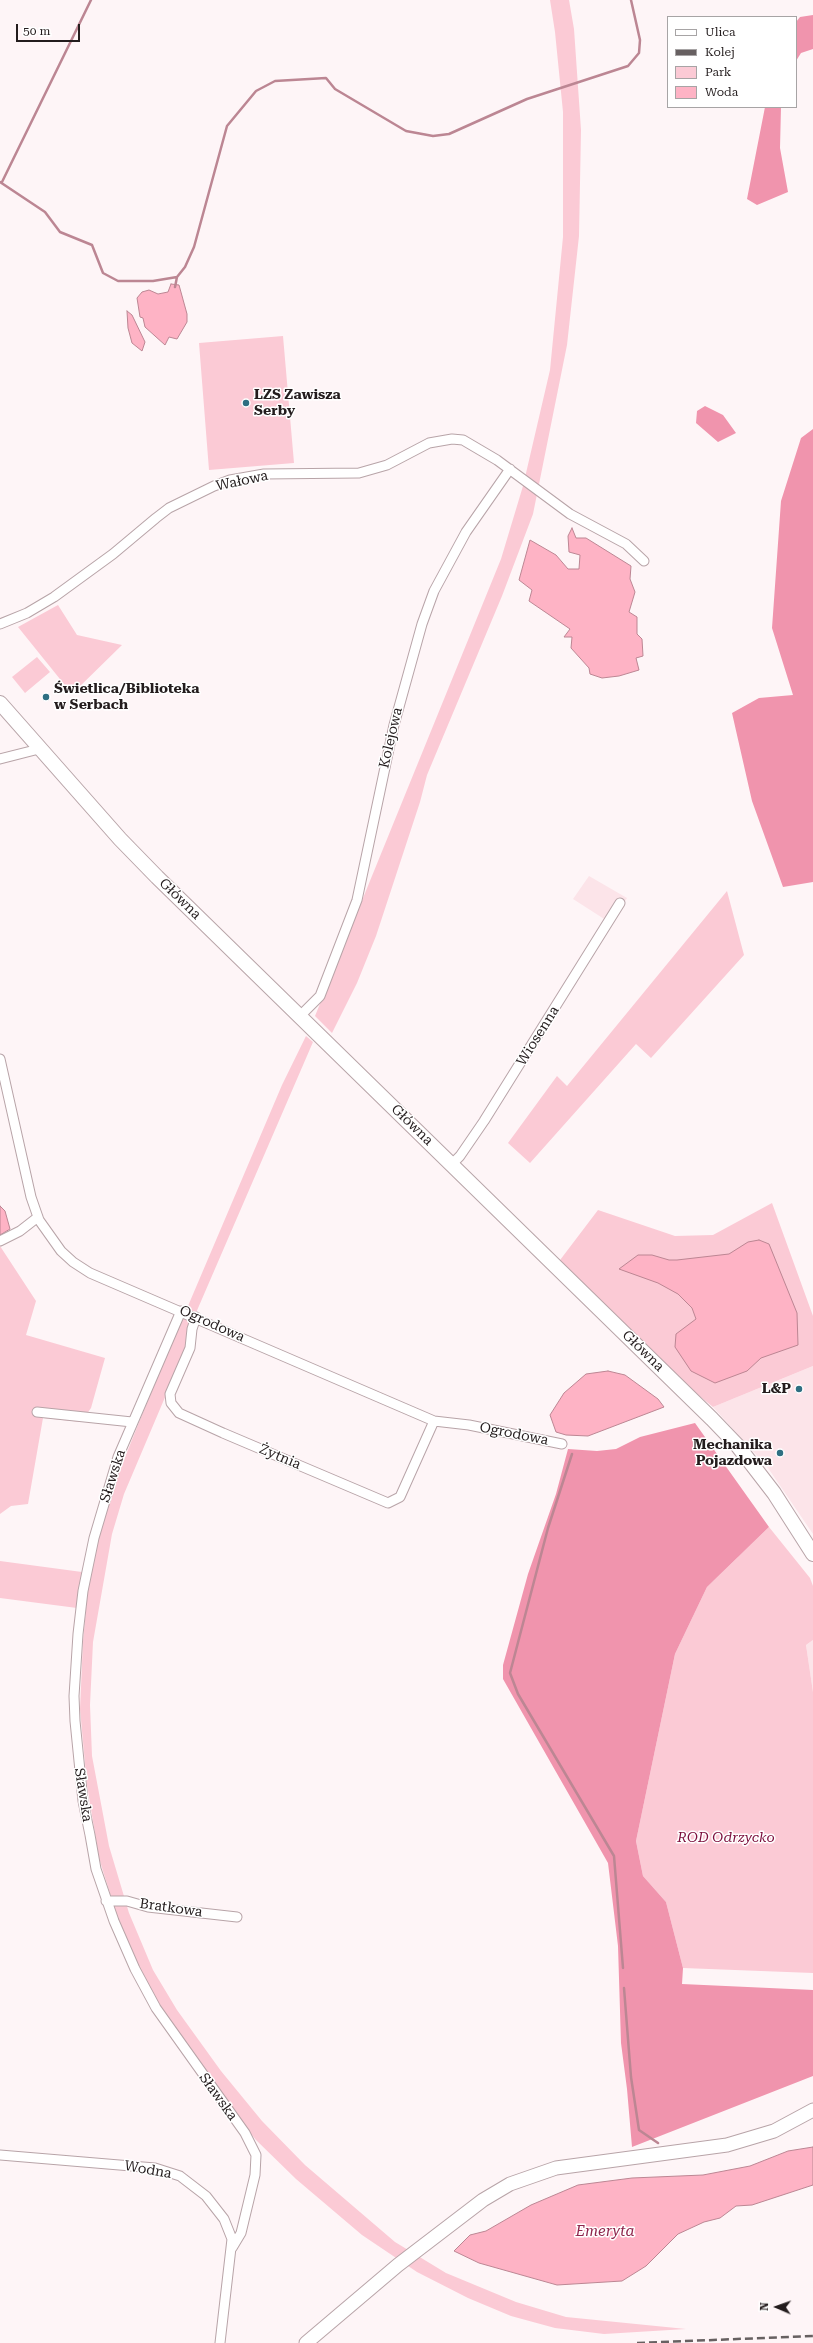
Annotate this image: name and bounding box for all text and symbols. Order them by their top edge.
scale bar [18,16,82,42]
legend [667,16,797,108]
text: 50 m [23,24,50,38]
text: Ulica [705,25,735,39]
text: Kolej [705,45,735,59]
text: Park [705,65,731,79]
text: Woda [705,85,738,99]
place label: LZS Zawisza Serby [254,387,341,420]
marker: LZS Zawisza Serby [241,398,251,408]
street label: Wałowa [214,467,270,495]
place label: Świetlica/Biblioteka w Serbach [54,681,199,714]
marker: Świetlica/Biblioteka w Serbach [41,692,51,702]
street label: Kolejowa [376,706,406,770]
street label: Główna [156,875,204,923]
street label: Wiosenna [513,1003,563,1069]
street label: Główna [388,1101,436,1149]
street label: Ogrodowa [177,1302,247,1346]
street label: Główna [619,1327,667,1375]
place label: L&P [762,1381,791,1397]
marker: L&P [794,1384,804,1394]
street label: Ogrodowa [478,1419,550,1449]
place label: Mechanika Pojazdowa [693,1437,772,1470]
street label: Żytnia [257,1441,303,1473]
street label: Sławska [97,1447,129,1505]
marker: Mechanika Pojazdowa [775,1448,785,1458]
street label: Sławska [70,1767,96,1823]
park label: ROD Odrzycko [677,1830,775,1846]
street label: Bratkowa [138,1895,204,1921]
street label: Sławska [195,2070,241,2124]
street label: Wodna [123,2158,173,2182]
water label: Emeryta [575,2223,635,2241]
north arrow [757,2287,797,2327]
text: N [758,2302,771,2311]

